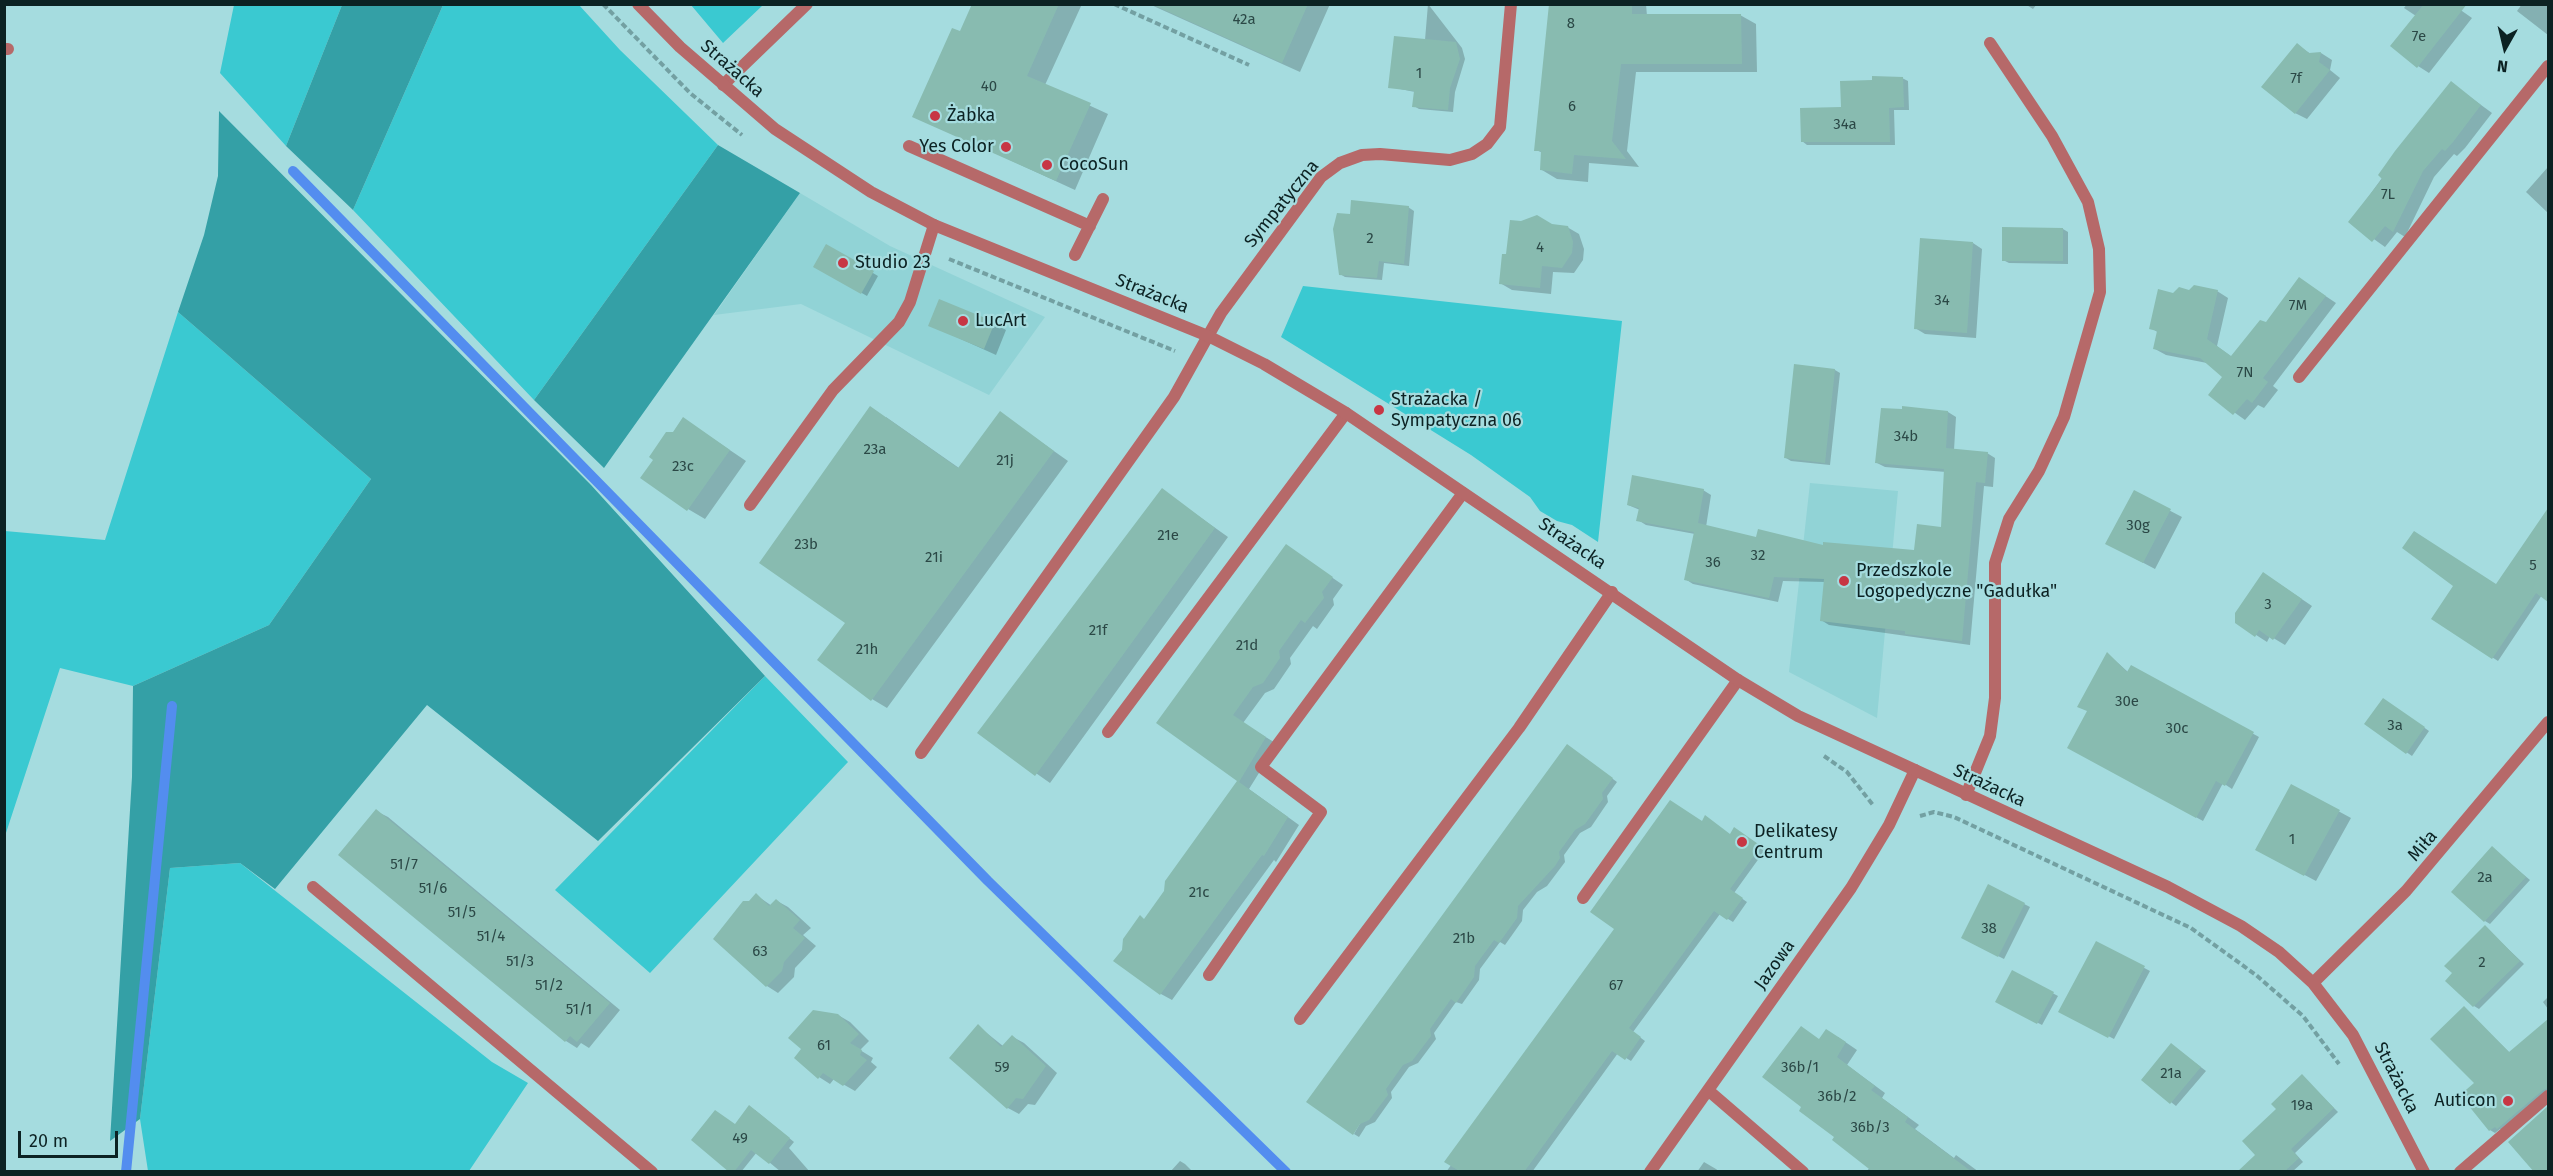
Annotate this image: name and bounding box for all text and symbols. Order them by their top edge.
house number: 42a [1232,11,1256,29]
house number: 8 [1567,15,1575,33]
north arrow [2475,18,2535,78]
house number: 7e [2412,28,2426,46]
street label: Strażacka [696,36,768,102]
text: N [2496,56,2509,76]
house number: 1 [1416,65,1422,83]
house number: 7f [2290,70,2302,88]
house number: 40 [981,78,997,96]
house number: 6 [1568,98,1576,116]
place label: Żabka [947,105,995,127]
marker: Żabka [928,109,942,123]
house number: 34a [1833,116,1857,134]
place label: Yes Color [919,136,994,158]
marker: Yes Color [999,140,1013,154]
place label: CocoSun [1059,154,1129,176]
street label: Sympatyczna [1240,156,1324,252]
marker: CocoSun [1040,158,1054,172]
house number: 7L [2381,186,2395,204]
house number: 2 [1366,230,1374,248]
house number: 4 [1536,239,1544,257]
place label: Studio 23 [855,252,931,274]
marker: Studio 23 [836,256,850,270]
street label: Strażacka [1112,270,1192,318]
house number: 34 [1934,292,1950,310]
house number: 7M [2289,297,2307,315]
place label: LucArt [975,310,1027,332]
marker: LucArt [956,314,970,328]
house number: 7N [2237,364,2253,382]
place label: Strażacka / Sympatyczna 06 [1391,389,1522,432]
marker: Strażacka / Sympatyczna 06 [1372,403,1386,417]
house number: 34b [1894,428,1918,446]
house number: 23a [864,441,886,459]
house number: 21j [996,452,1014,470]
house number: 23c [672,458,694,476]
street label: Strażacka [1534,513,1610,575]
house number: 30g [2126,517,2150,535]
house number: 21e [1157,527,1179,545]
house number: 23b [794,536,818,554]
house number: 32 [1751,547,1765,565]
house number: 21i [925,549,943,567]
house number: 36 [1705,554,1721,572]
house number: 5 [2529,557,2537,575]
place label: Przedszkole Logopedyczne "Gadułka" [1856,560,2057,602]
marker: Przedszkole Logopedyczne "Gadułka" [1837,574,1851,588]
house number: 3 [2264,596,2272,614]
house number: 21f [1089,622,1107,640]
house number: 21d [1236,637,1258,655]
house number: 21h [856,641,878,659]
house number: 30e [2115,693,2139,711]
house number: 3a [2387,717,2403,735]
house number: 30c [2165,720,2189,738]
street label: Strażacka [1949,760,2029,812]
place label: Delikatesy Centrum [1754,821,1837,864]
street label: Miła [2404,826,2442,866]
house number: 1 [2289,831,2295,849]
marker: Delikatesy Centrum [1735,835,1749,849]
house number: 51/7 [390,856,418,874]
house number: 2a [2477,869,2493,887]
house number: 51/6 [419,880,447,898]
house number: 21c [1189,884,1209,902]
house number: 51/5 [448,904,476,922]
house number: 38 [1981,920,1997,938]
house number: 51/4 [477,928,505,946]
house number: 21b [1453,930,1475,948]
street label: Jazowa [1750,936,1800,994]
house number: 63 [752,943,768,961]
house number: 51/3 [506,953,534,971]
house number: 2 [2478,954,2486,972]
house number: 51/2 [535,977,563,995]
house number: 67 [1609,977,1623,995]
house number: 51/1 [566,1001,592,1019]
house number: 61 [817,1037,831,1055]
street label: Strażacka [2369,1039,2423,1117]
house number: 59 [994,1059,1010,1077]
house number: 36b/1 [1781,1059,1819,1077]
house number: 21a [2160,1065,2182,1083]
house number: 36b/2 [1817,1088,1857,1106]
place label: Auticon [2434,1090,2496,1112]
marker: Auticon [2501,1094,2515,1108]
house number: 19a [2291,1097,2313,1115]
scale bar [21,1119,122,1157]
house number: 36b/3 [1850,1119,1890,1137]
text: 20 m [29,1130,68,1152]
house number: 49 [732,1130,748,1148]

